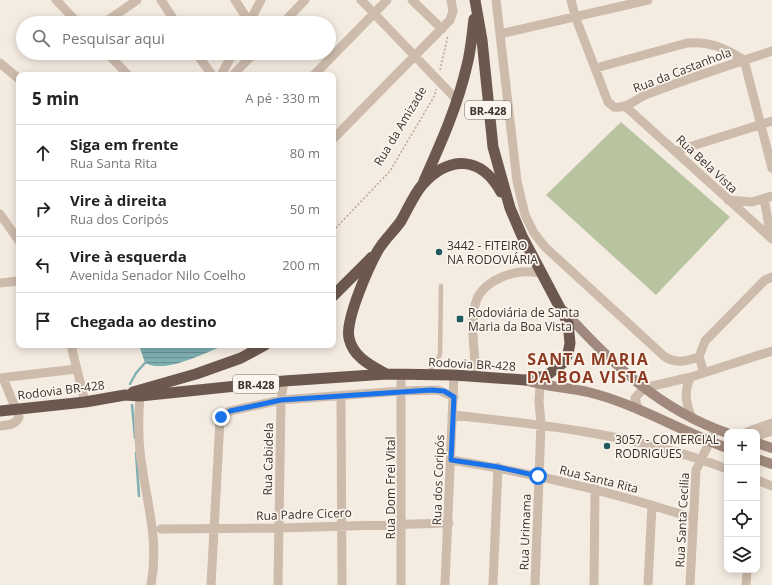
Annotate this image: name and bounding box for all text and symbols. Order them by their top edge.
search box [16,16,336,60]
icon: search [30,27,52,49]
text: Pesquisar aqui [62,28,165,48]
street label: Rua da Castanhola [630,43,734,97]
street label: Rua da Amizade [370,83,431,169]
text: 5 min [32,87,79,110]
text: A pé · 330 m [245,89,320,107]
road number: BR-428 [465,101,511,119]
street label: Rua Bela Vista [672,131,742,197]
text: Siga em frente [70,134,178,154]
icon: ahead [32,142,54,164]
text: 80 m [290,144,320,162]
text: Rua Santa Rita [70,154,157,172]
text: Vire à direita [70,190,167,210]
icon: right [32,198,54,220]
text: 50 m [290,200,320,218]
text: Rua dos Coripós [70,210,169,228]
place label: 3442 - FITEIRO NA RODOVIÁRIA [447,237,538,268]
text: Vire à esquerda [70,246,187,266]
marker: 3442 - FITEIRO NA RODOVIÁRIA [434,247,444,257]
icon: left [32,254,54,276]
text: 200 m [282,256,320,274]
text: Avenida Senador Nilo Coelho [70,266,246,284]
place label: Rodoviária de Santa Maria da Boa Vista [468,304,579,335]
icon: arrive [32,310,54,332]
text: Chegada ao destino [70,311,217,331]
marker: Rodoviária de Santa Maria da Boa Vista [455,314,465,324]
district label: SANTA MARIA DA BOA VISTA [527,348,649,388]
street label: Rodovia BR-428 [428,353,516,375]
road number: BR-428 [233,375,279,393]
street label: Rodovia BR-428 [16,376,106,404]
route end [212,408,230,426]
street label: Rua Cabidela [259,422,277,496]
map controls [724,429,760,573]
button: + [724,429,760,465]
place label: 3057 - COMERCIAL RODRIGUES [615,431,719,462]
street label: Rua dos Coripós [428,434,448,526]
street label: Rua Dom Frei Vital [382,437,399,539]
marker: 3057 - COMERCIAL RODRIGUES [602,441,612,451]
street label: Rua Santa Rita [558,461,640,497]
button: − [724,465,760,501]
route start [529,467,547,485]
street label: Rua Santa Cecilia [671,472,693,568]
street label: Rua Urimama [515,493,535,571]
button: locate [724,501,760,537]
street label: Rua Padre Cicero [256,504,352,524]
button: layers [724,537,760,573]

